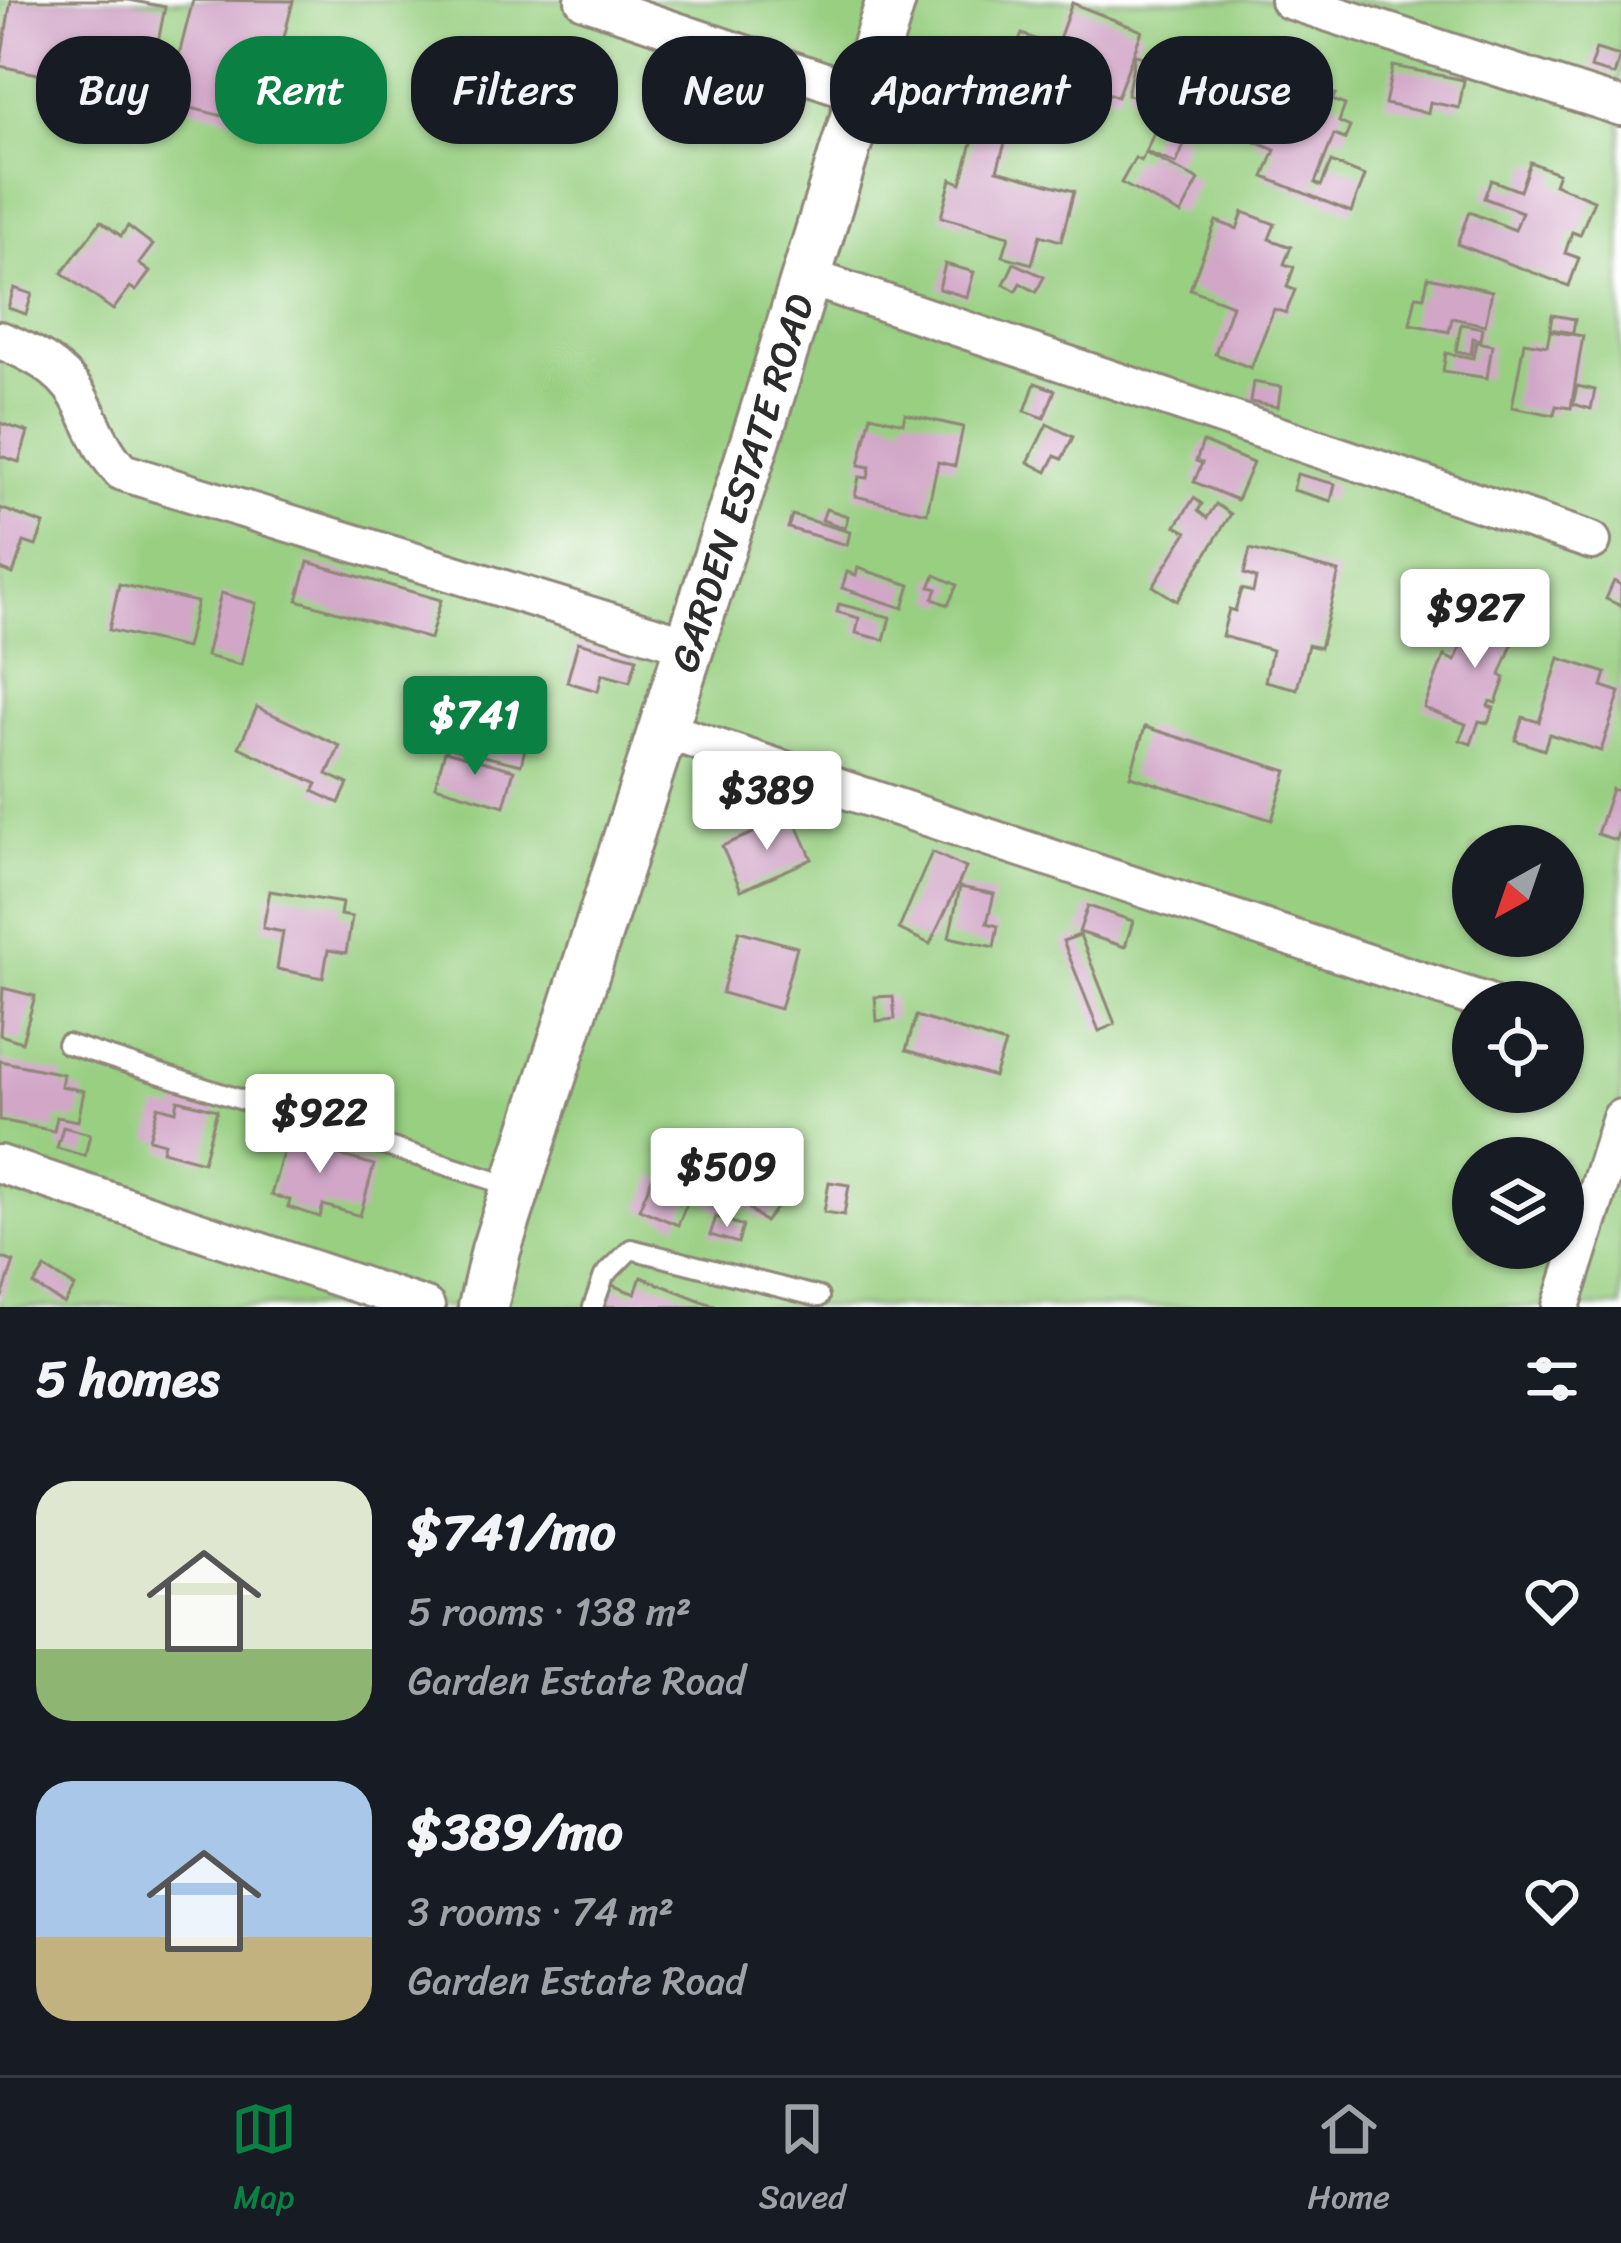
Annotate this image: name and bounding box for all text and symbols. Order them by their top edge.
chip: Buy [36,36,191,144]
chip: Rent [215,36,387,144]
chip: Filters [411,36,618,144]
chip: New [642,36,806,144]
chip: Apartment [830,36,1112,144]
chip: House [1136,36,1333,144]
street label: GARDEN ESTATE ROAD [649,285,833,681]
pin: $927 [1404,569,1546,671]
text: $927 [1428,573,1522,642]
pin: $741 [404,676,546,778]
text: $741 [430,680,520,749]
pin: $389 [696,751,838,853]
text: $389 [719,755,815,824]
north arrow [1452,825,1584,957]
map controls [1452,825,1584,1269]
button: locate [1452,981,1584,1113]
pin: $922 [249,1074,391,1176]
text: $922 [272,1078,368,1147]
pin: $509 [656,1128,798,1230]
text: $509 [678,1132,776,1201]
button: layers [1452,1137,1584,1269]
text: 5 homes [36,1334,219,1424]
icon: filters [1519,1346,1585,1412]
text: $741/mo [408,1487,616,1577]
icon: home [132,1529,276,1673]
icon: heart [1519,1568,1585,1634]
text: 5 rooms · 138 m² [408,1577,691,1646]
text: Garden Estate Road [408,1646,746,1715]
text: $389/mo [408,1787,623,1877]
icon: home [132,1829,276,1973]
icon: heart [1519,1868,1585,1934]
text: 3 rooms · 74 m² [408,1877,674,1946]
text: Garden Estate Road [408,1946,746,2015]
tab: Map [231,2096,297,2226]
tab: Saved [759,2096,846,2226]
tab: Home [1308,2096,1390,2226]

